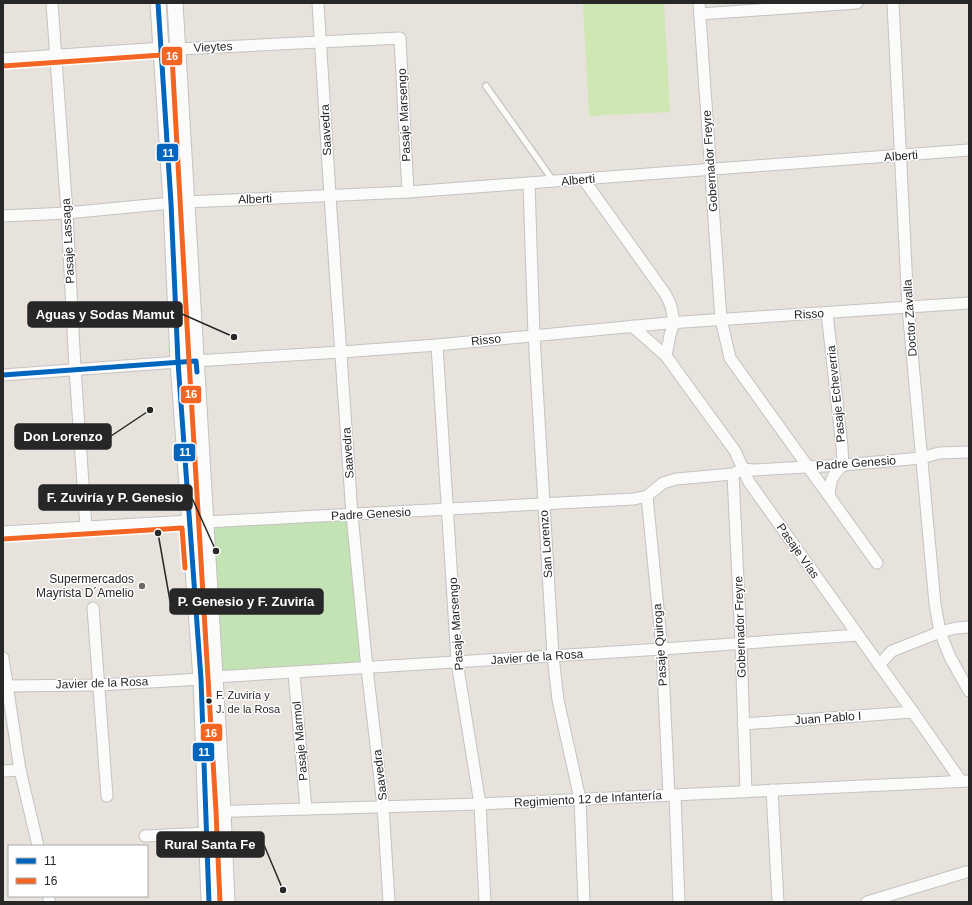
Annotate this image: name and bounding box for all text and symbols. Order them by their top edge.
street label: Vieytes [193,39,233,55]
line badge: 16 [161,46,183,66]
text: 16 [166,50,178,62]
street label: Pasaje Marsengo [395,68,413,162]
street label: Saavedra [318,104,334,156]
street label: Gobernador Freyre [699,109,721,212]
line badge: 11 [156,143,179,162]
text: 11 [162,147,174,159]
street label: Alberti [884,148,918,164]
street label: Alberti [560,172,596,188]
street label: Alberti [238,191,272,207]
street label: Pasaje Lassaga [59,198,77,284]
street label: Doctor Zavalla [900,279,920,357]
callout: Aguas y Sodas Mamut [28,302,182,327]
street label: Risso [794,306,825,322]
text: Aguas y Sodas Mamut [36,307,175,322]
street label: Risso [470,331,502,349]
street label: Pasaje Echeverria [824,345,848,443]
line badge: 16 [180,385,202,404]
text: 16 [185,388,197,400]
callout: Don Lorenzo [15,424,111,449]
street label: Saavedra [339,427,357,479]
text: Don Lorenzo [23,429,103,444]
line badge: 11 [173,443,196,462]
text: 11 [179,446,191,458]
street label: Padre Genesio [816,453,897,473]
callout: F. Zuviría y P. Genesio [39,485,192,510]
text: F. Zuviría y P. Genesio [47,490,183,505]
street label: Padre Genesio [331,505,412,523]
street label: San Lorenzo [537,509,555,578]
street label: Pasaje Vías [774,521,822,581]
place label: Supermercados Mayrista D´Amelio [36,572,134,600]
street label: Gobernador Freyre [731,575,749,678]
street label: Pasaje Marsengo [446,577,466,671]
marker: Supermercados Mayrista D´Amelio [137,581,147,591]
callout: P. Genesio y F. Zuviría [170,589,323,614]
text: P. Genesio y F. Zuviría [178,594,315,609]
street label: Pasaje Quiroga [650,603,670,687]
street label: Javier de la Rosa [490,647,584,667]
street label: Javier de la Rosa [55,674,149,692]
place label: F. Zuviría y J. de la Rosa [216,689,281,715]
marker: F. Zuviría y J. de la Rosa [204,696,214,706]
street label: Pasaje Marmol [290,701,310,781]
street label: Juan Pablo I [794,709,862,727]
line badge: 16 [200,723,223,742]
text: 16 [205,727,217,739]
line badge: 11 [192,742,215,762]
text: 11 [198,746,210,758]
street label: Saavedra [370,748,390,801]
street label: Regimiento 12 de Infantería [514,788,663,810]
callout: Rural Santa Fe [157,832,264,857]
text: Rural Santa Fe [164,837,256,852]
legend [8,845,148,897]
text: 11 [44,854,57,868]
text: 16 [44,874,58,888]

